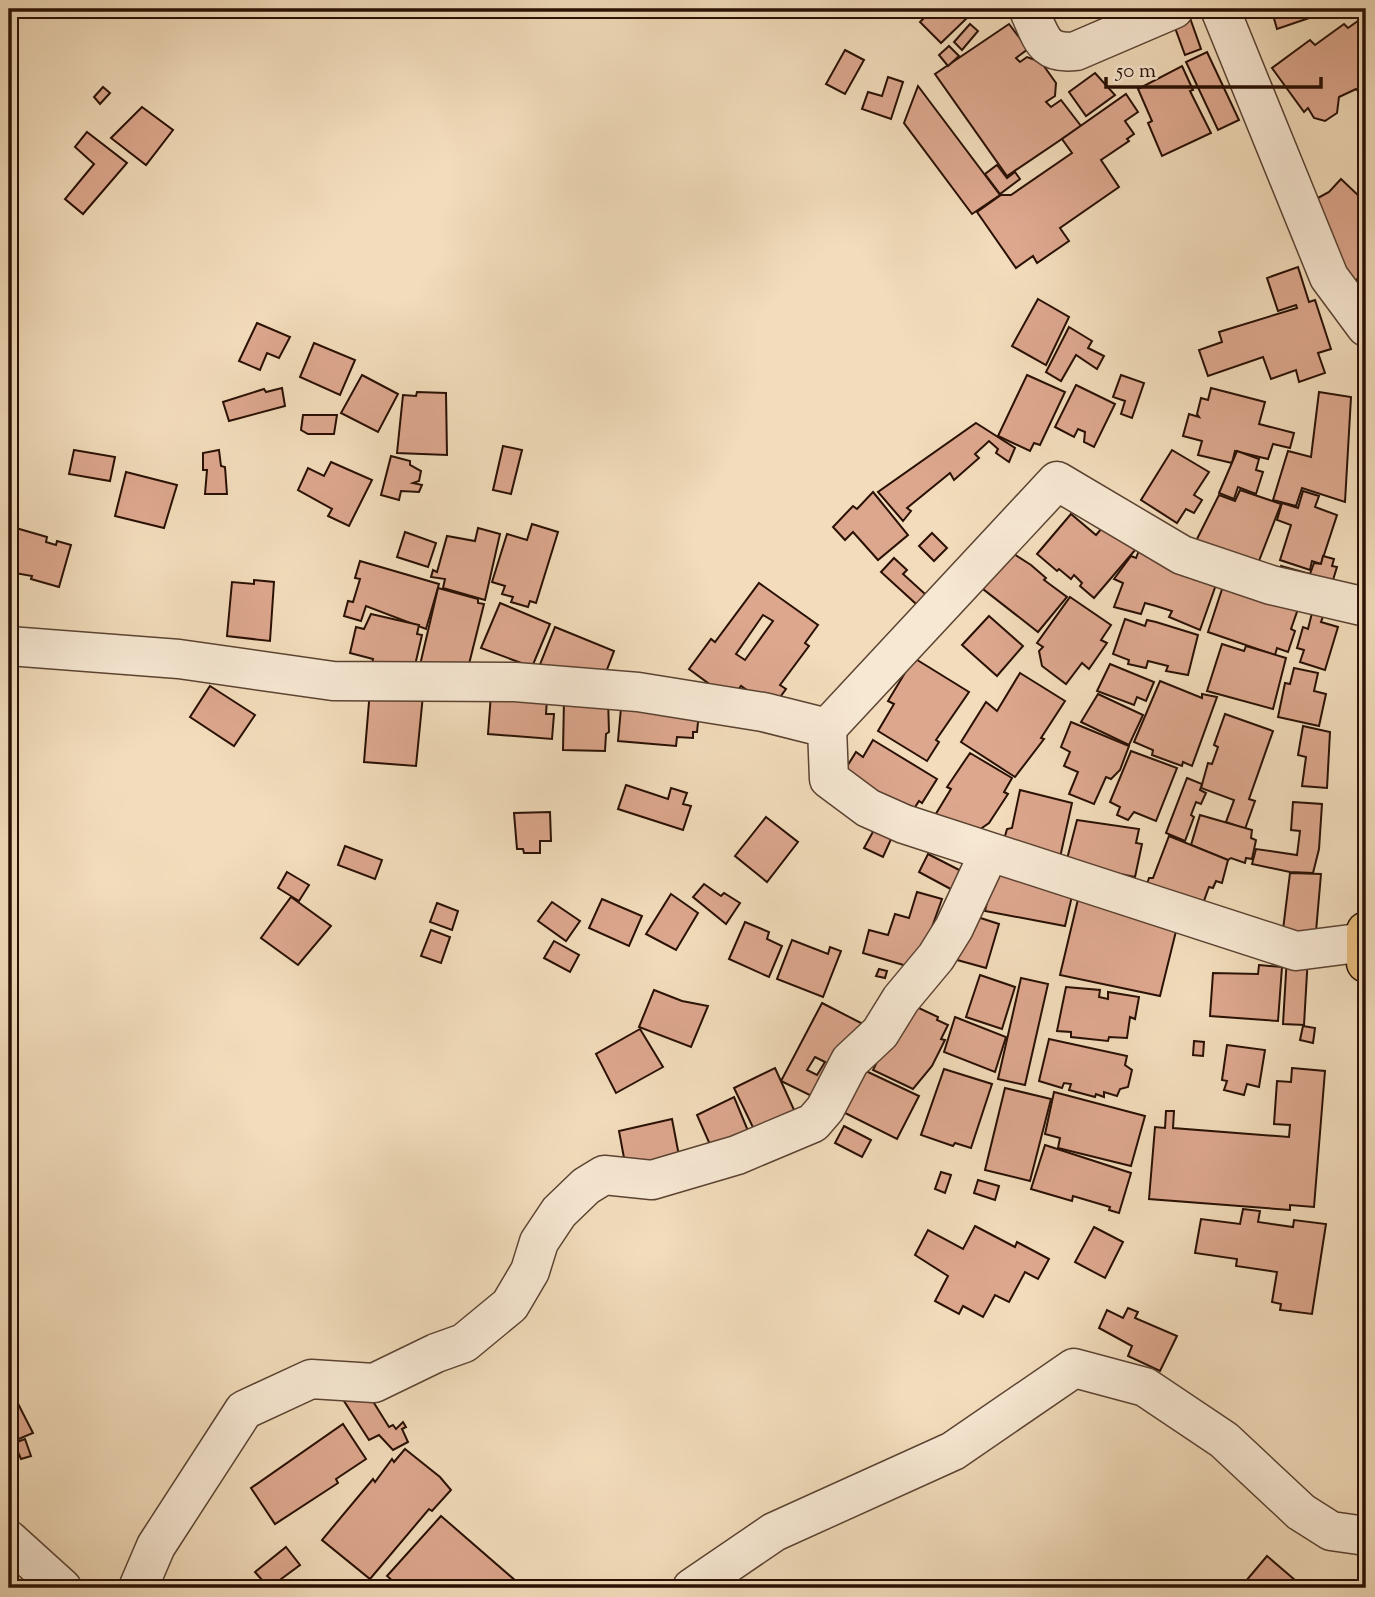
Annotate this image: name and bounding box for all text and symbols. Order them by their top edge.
scale bar [1106,46,1321,90]
text: 50 m [1115,57,1156,87]

